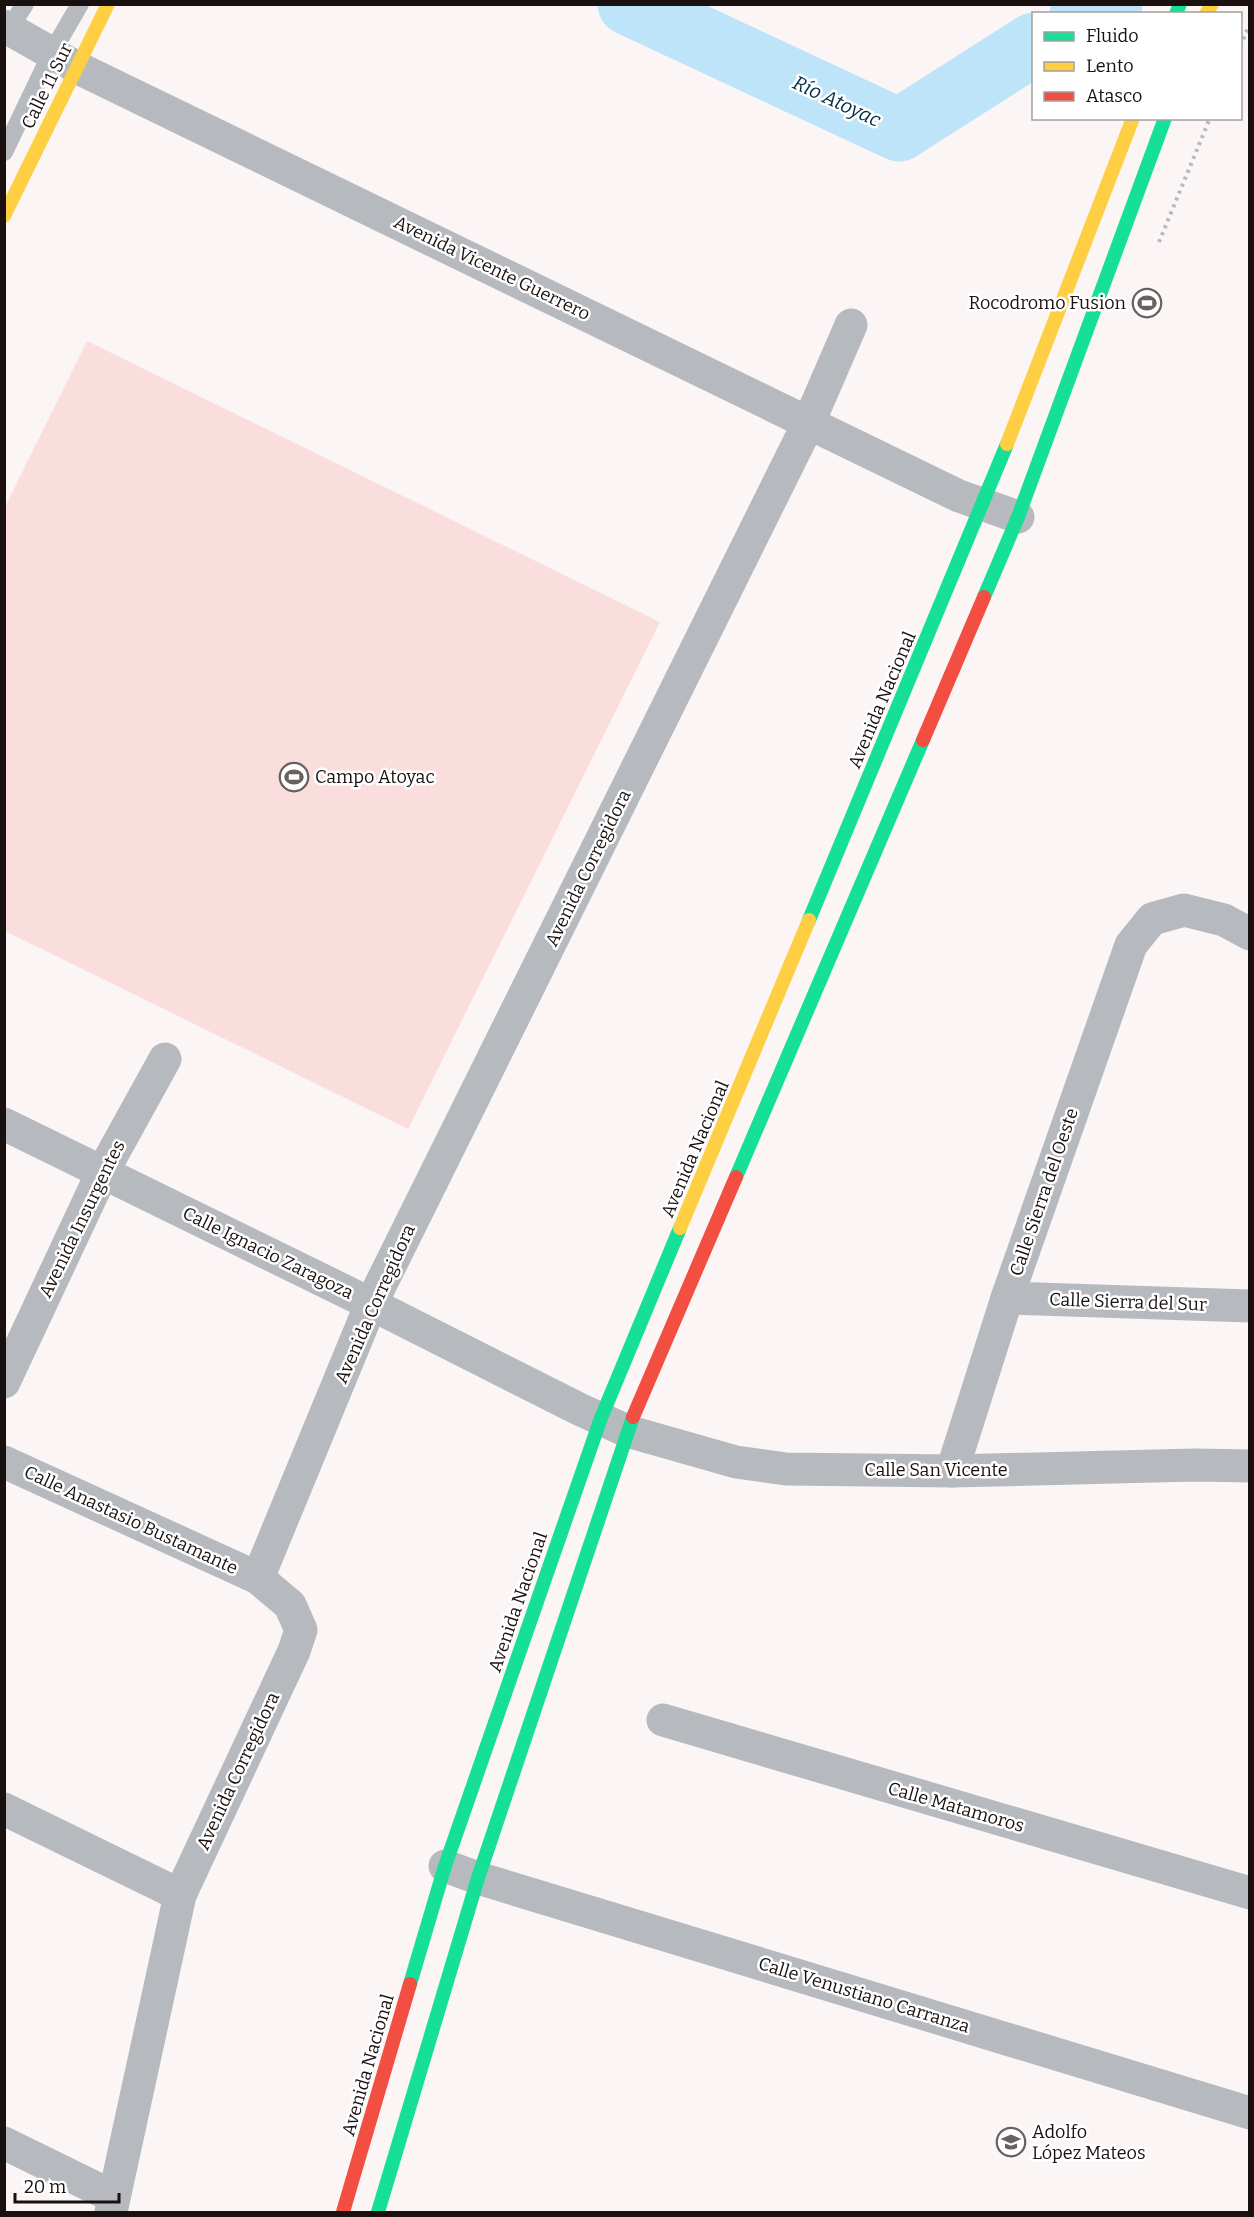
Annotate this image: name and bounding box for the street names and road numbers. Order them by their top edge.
street label: Calle 11 Sur [17,39,77,132]
street label: Avenida Vicente Guerrero [390,211,594,325]
street label: Avenida Nacional [843,628,921,772]
street label: Avenida Corregidora [541,786,636,950]
street label: Avenida Nacional [656,1077,734,1221]
street label: Calle Sierra del Oeste [1005,1105,1083,1279]
street label: Avenida Insurgentes [34,1137,130,1301]
street label: Calle Ignacio Zaragoza [179,1202,357,1304]
street label: Avenida Corregidora [330,1221,420,1387]
street label: Calle Sierra del Sur [1049,1288,1207,1316]
street label: Calle San Vicente [864,1459,1008,1481]
street label: Calle Anastasio Bustamante [21,1461,241,1579]
street label: Avenida Nacional [484,1529,552,1675]
street label: Avenida Corregidora [192,1688,284,1853]
street label: Calle Matamoros [885,1777,1027,1837]
street label: Calle Venustiano Carranza [756,1952,972,2038]
street label: Avenida Nacional [337,1992,399,2138]

